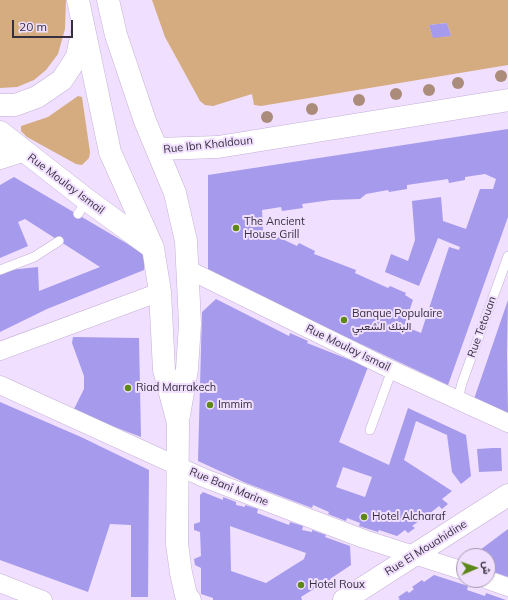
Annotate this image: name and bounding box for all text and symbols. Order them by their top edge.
scale bar [14,12,75,38]
text: 20 m [19,19,47,34]
street label: Rue Ibn Khaldoun [163,134,253,156]
street label: Rue Moulay Ismail [25,151,107,217]
place label: The Ancient House Grill [244,215,305,241]
marker: The Ancient House Grill [231,223,241,233]
street label: Rue Tetouan [465,295,499,359]
place label: Banque Populaire البنك الشعبي [352,307,442,333]
marker: Banque Populaire البنك الشعبي [339,315,349,325]
street label: Rue Moulay Ismail [304,322,392,374]
place label: Riad Marrakech [136,381,216,395]
marker: Riad Marrakech [123,383,133,393]
place label: Immim [218,398,252,412]
marker: Immim [205,400,215,410]
street label: Rue Bani Marine [188,465,270,509]
place label: Hotel Alcharaf [372,510,445,524]
marker: Hotel Alcharaf [359,512,369,522]
street label: Rue El Mouahidine [383,517,469,579]
north arrow [456,548,496,588]
text: ش [480,561,494,574]
place label: Hotel Roux [309,578,365,592]
marker: Hotel Roux [296,580,306,590]

